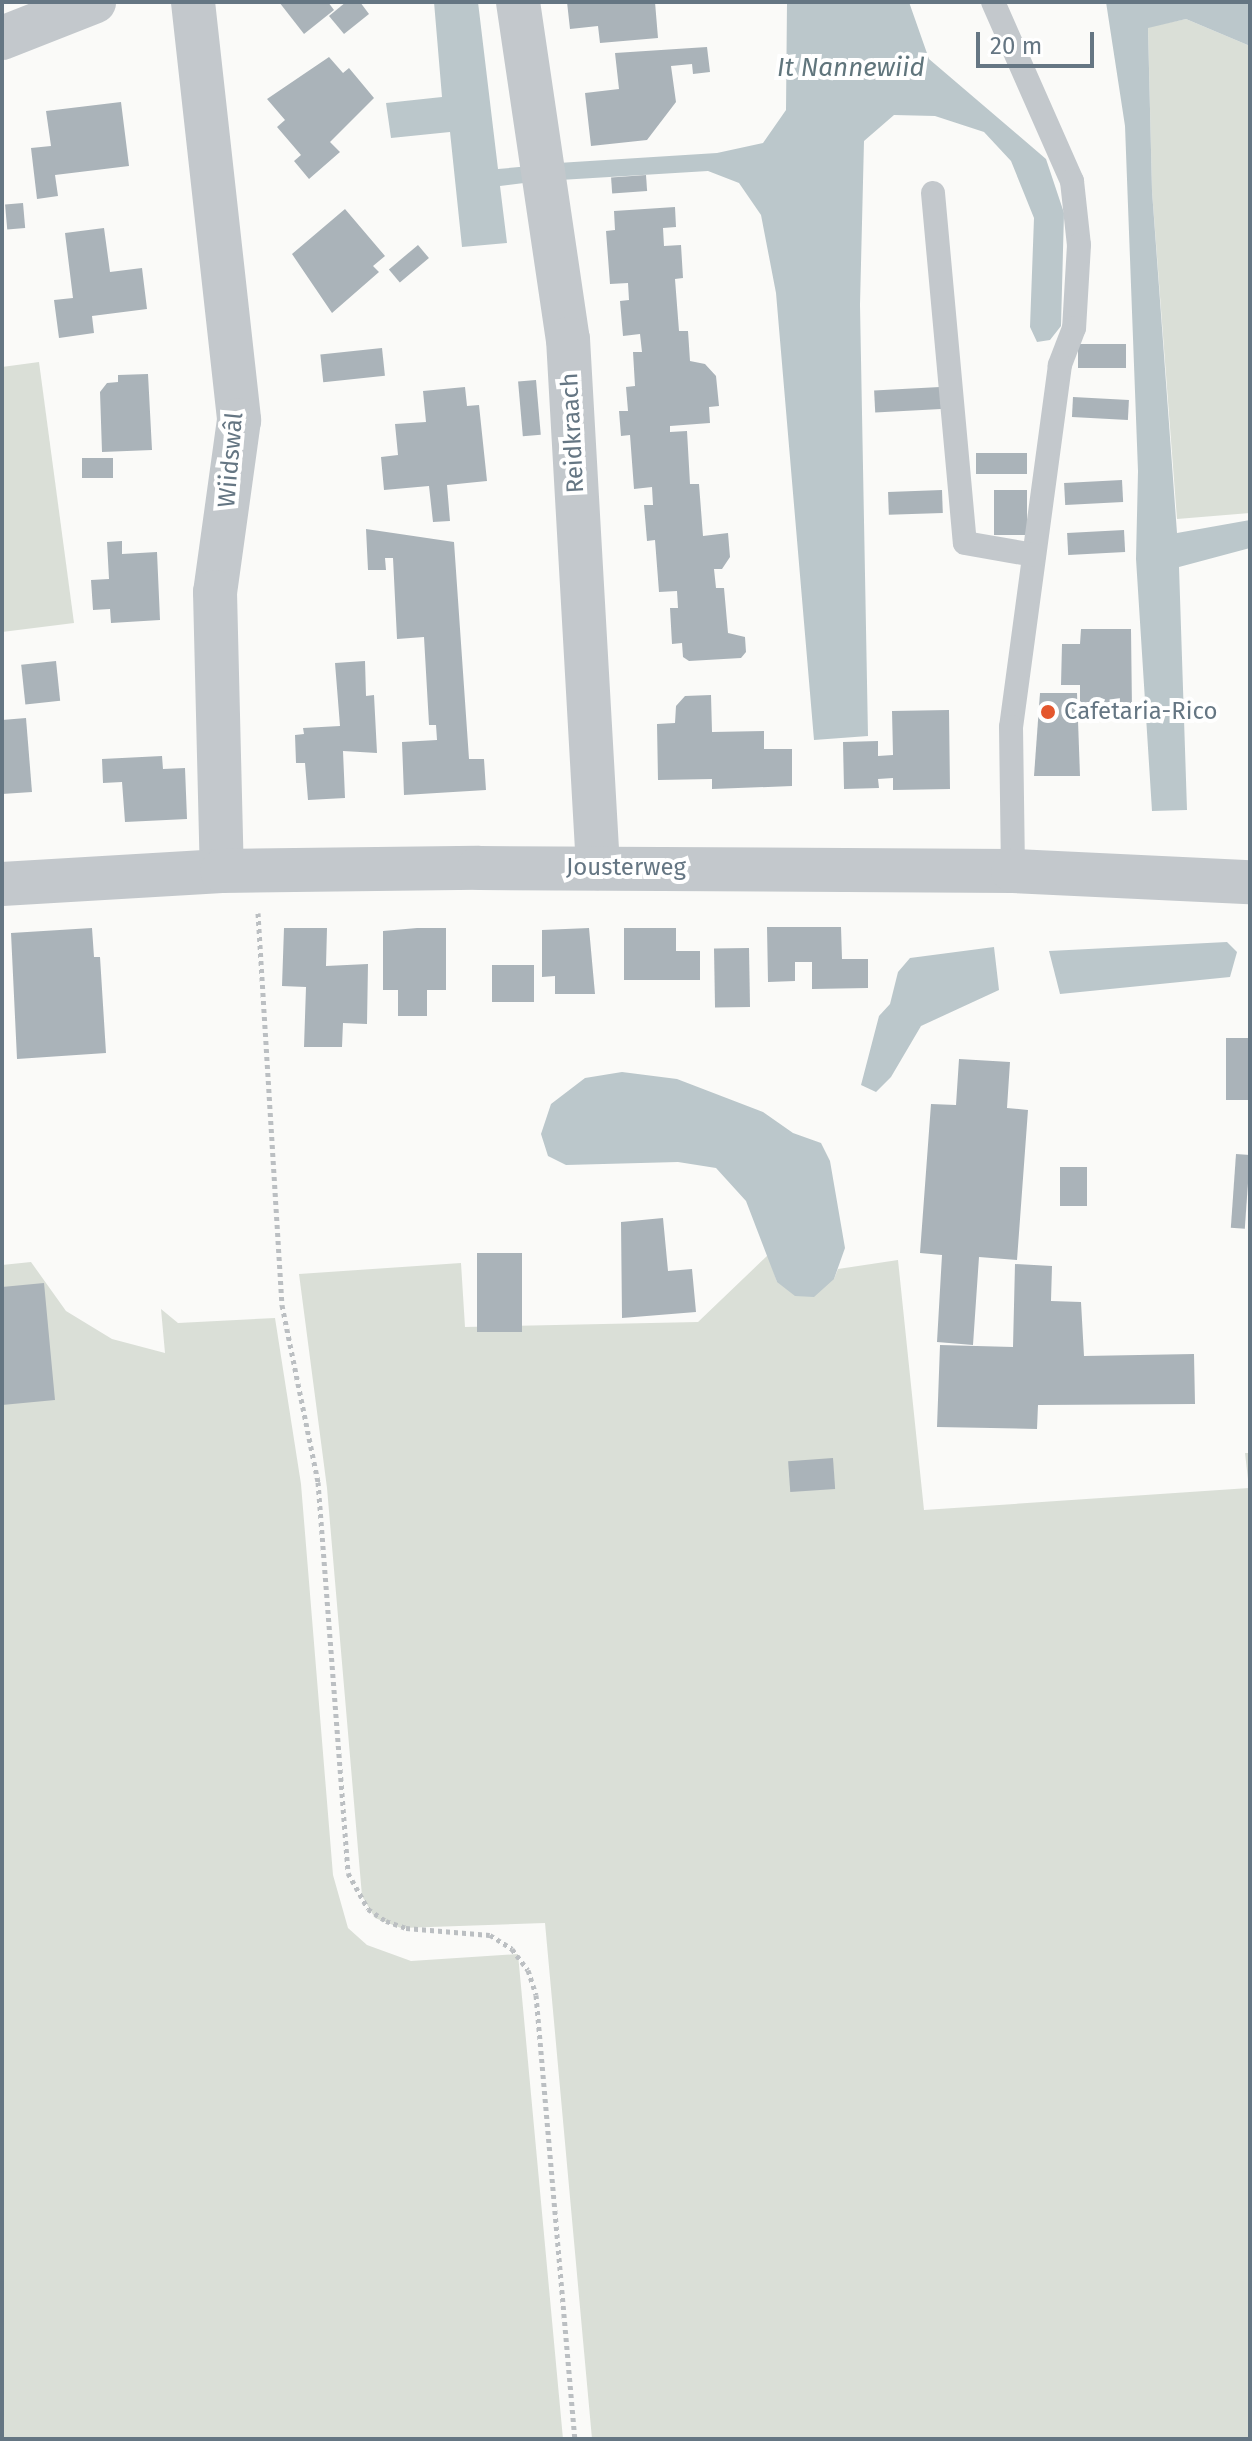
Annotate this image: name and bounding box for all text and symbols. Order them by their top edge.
scale bar [980,16,1098,66]
text: 20 m [990,32,1042,60]
water label: It Nannewiid [777,52,925,84]
street label: Reidkraach [555,372,591,494]
street label: Wiidswâl [212,411,250,509]
place label: Cafetaria-Rico [1064,698,1218,726]
marker: Cafetaria-Rico [1039,703,1057,721]
street label: Jousterweg [566,854,686,882]

